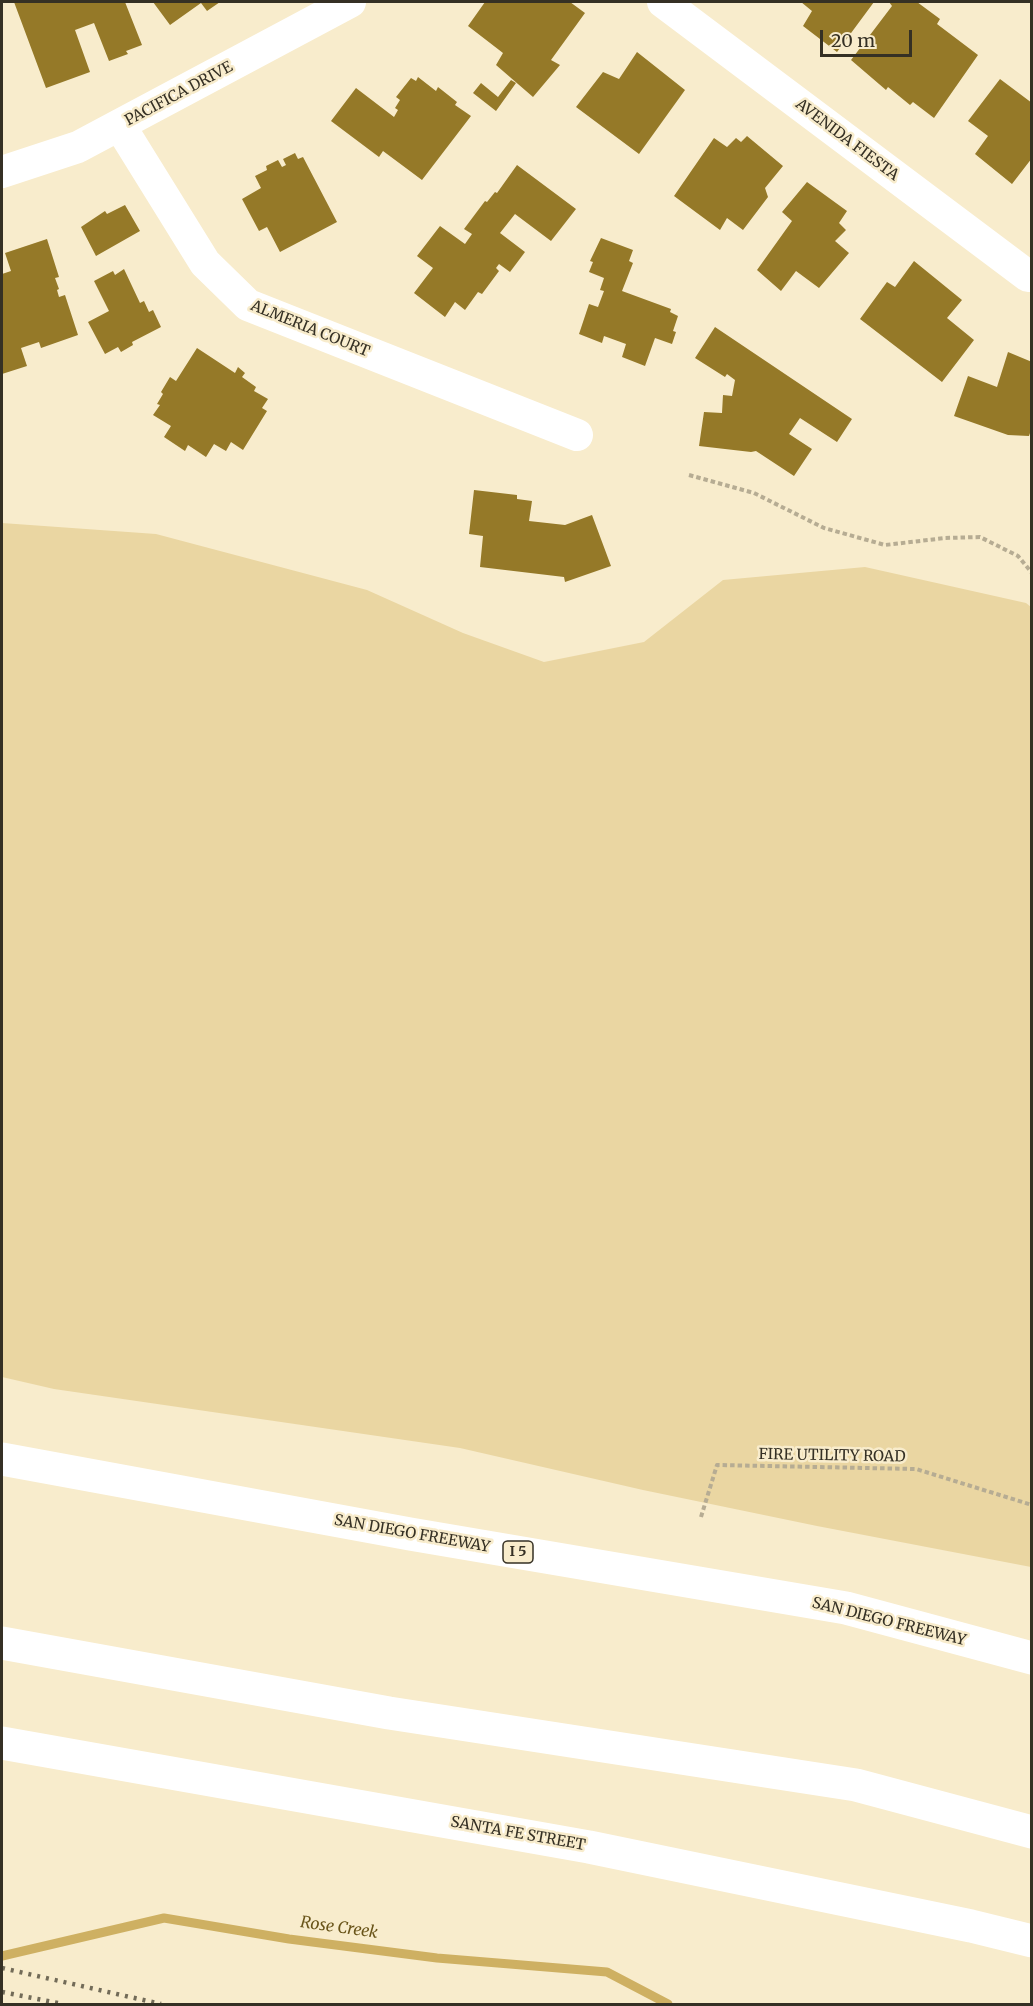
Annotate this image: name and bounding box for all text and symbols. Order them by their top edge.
scale bar [823,18,914,56]
text: 20 m [831,29,875,52]
street label: PACIFICA DRIVE [122,58,236,130]
street label: AVENIDA FIESTA [792,95,902,185]
street label: ALMERIA COURT [248,297,372,361]
street label: FIRE UTILITY ROAD [758,1446,906,1466]
street label: SAN DIEGO FREEWAY [333,1511,491,1557]
road number: I 5 [503,1541,533,1563]
street label: SAN DIEGO FREEWAY [810,1594,968,1650]
street label: SANTA FE STREET [449,1813,587,1855]
water label: Rose Creek [299,1913,379,1943]

